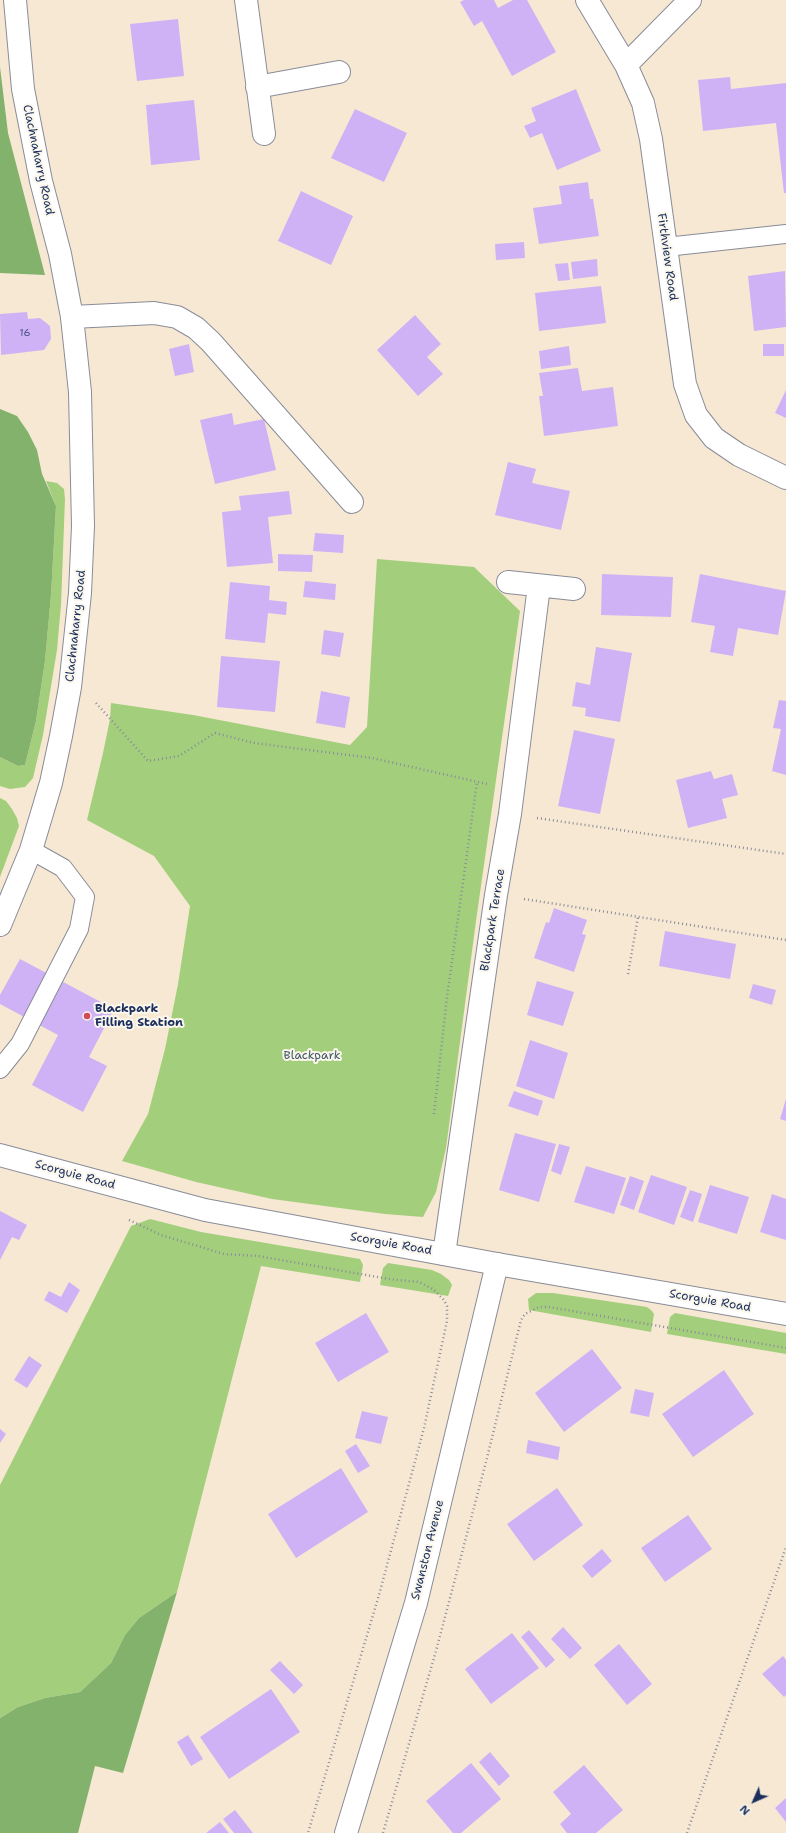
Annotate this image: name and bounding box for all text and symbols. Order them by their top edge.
street label: Clachnaharry Road [19,103,57,217]
street label: Firthview Road [654,212,680,302]
house number: 16 [20,327,30,339]
street label: Clachnaharry Road [63,569,89,683]
street label: Blackpark Terrace [478,868,508,972]
place label: Blackpark Filling Station [95,1002,183,1030]
marker: Blackpark Filling Station [82,1011,92,1021]
park label: Blackpark [283,1049,341,1063]
street label: Scorguie Road [33,1157,117,1193]
street label: Scorguie Road [349,1230,433,1258]
street label: Scorguie Road [668,1287,752,1315]
street label: Swanston Avenue [409,1498,447,1602]
north arrow [734,1781,774,1821]
text: N [737,1801,754,1818]

